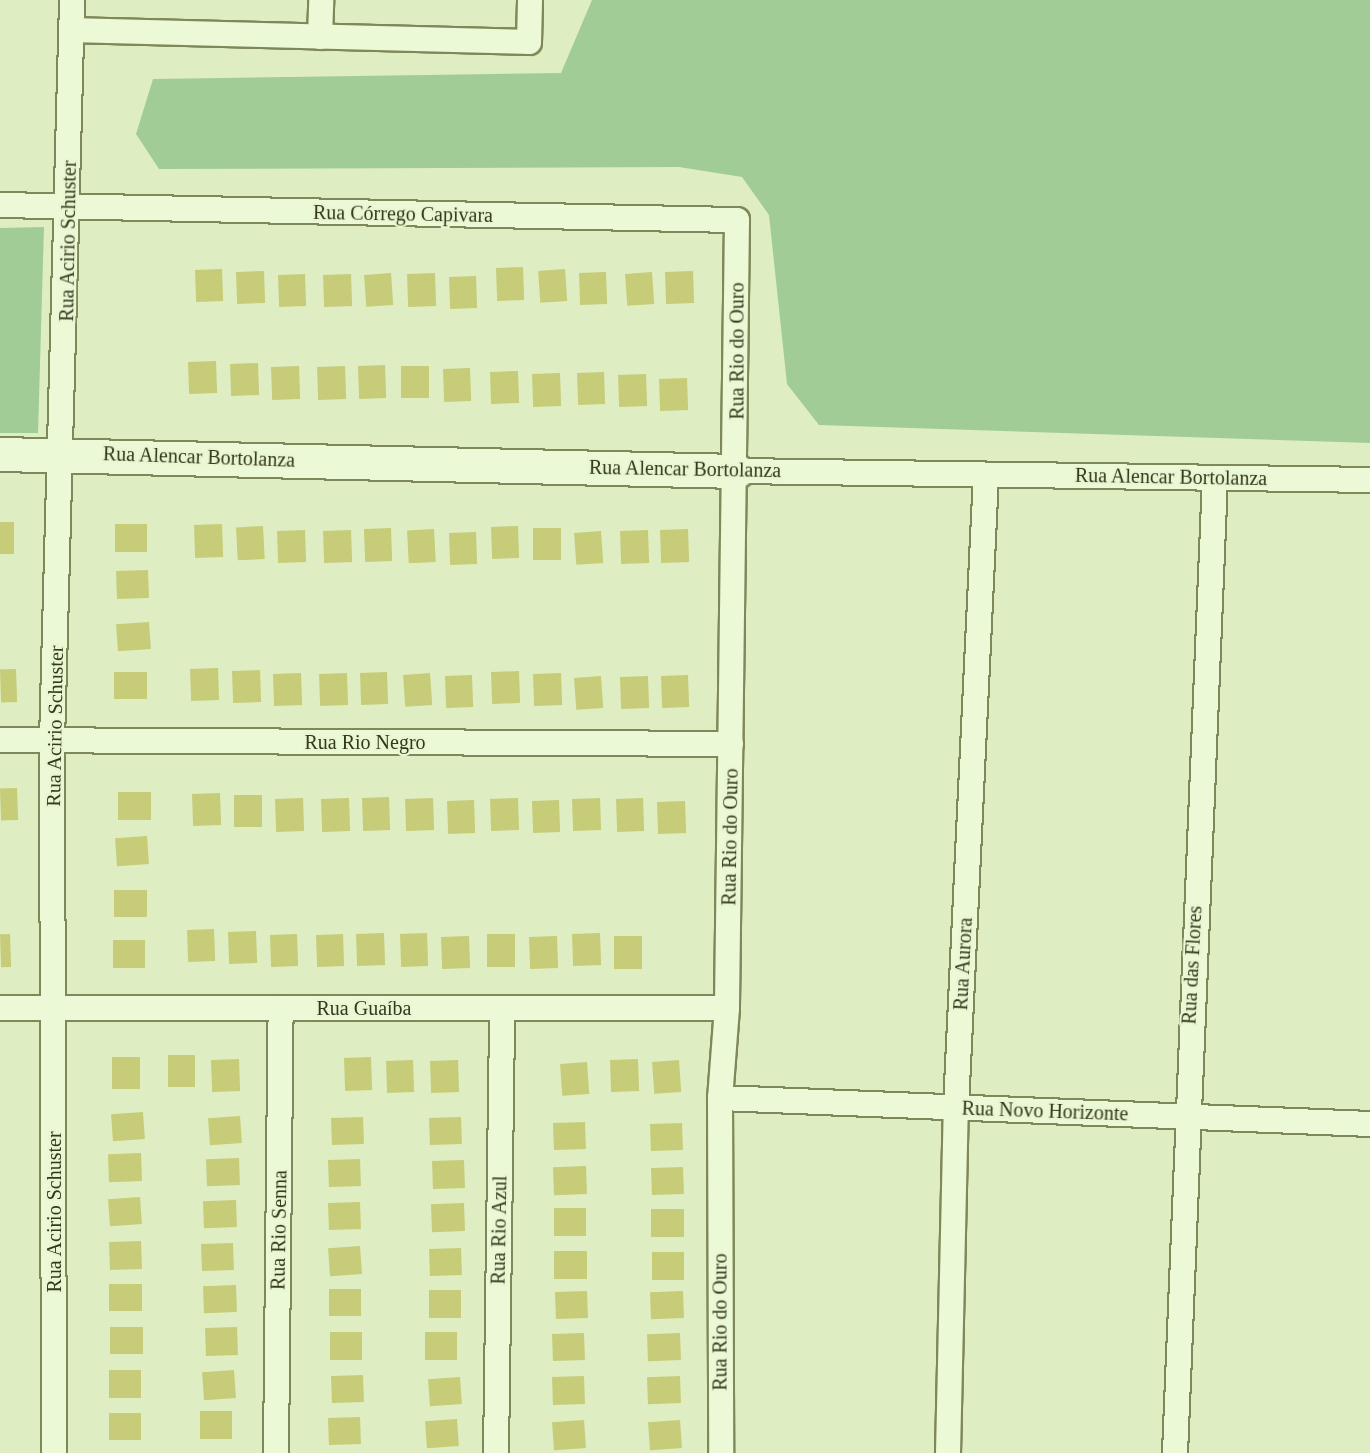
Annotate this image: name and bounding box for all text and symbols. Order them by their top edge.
street label: Rua Acirio Schuster [55,160,81,322]
street label: Rua Córrego Capivara [313,200,493,228]
street label: Rua Rio do Ouro [725,282,749,420]
street label: Rua Alencar Bortolanza [102,442,296,472]
street label: Rua Alencar Bortolanza [588,455,782,483]
street label: Rua Alencar Bortolanza [1074,463,1268,491]
street label: Rua Acirio Schuster [42,645,68,807]
street label: Rua Rio Negro [304,730,426,754]
street label: Rua Rio do Ouro [717,768,743,906]
street label: Rua das Flores [1177,905,1207,1025]
street label: Rua Aurora [949,917,977,1011]
street label: Rua Guaíba [317,996,411,1020]
street label: Rua Novo Horizonte [961,1096,1129,1126]
street label: Rua Acirio Schuster [42,1131,66,1293]
street label: Rua Rio Senna [266,1170,292,1290]
street label: Rua Rio Azul [486,1175,512,1285]
street label: Rua Rio do Ouro [708,1253,732,1391]

